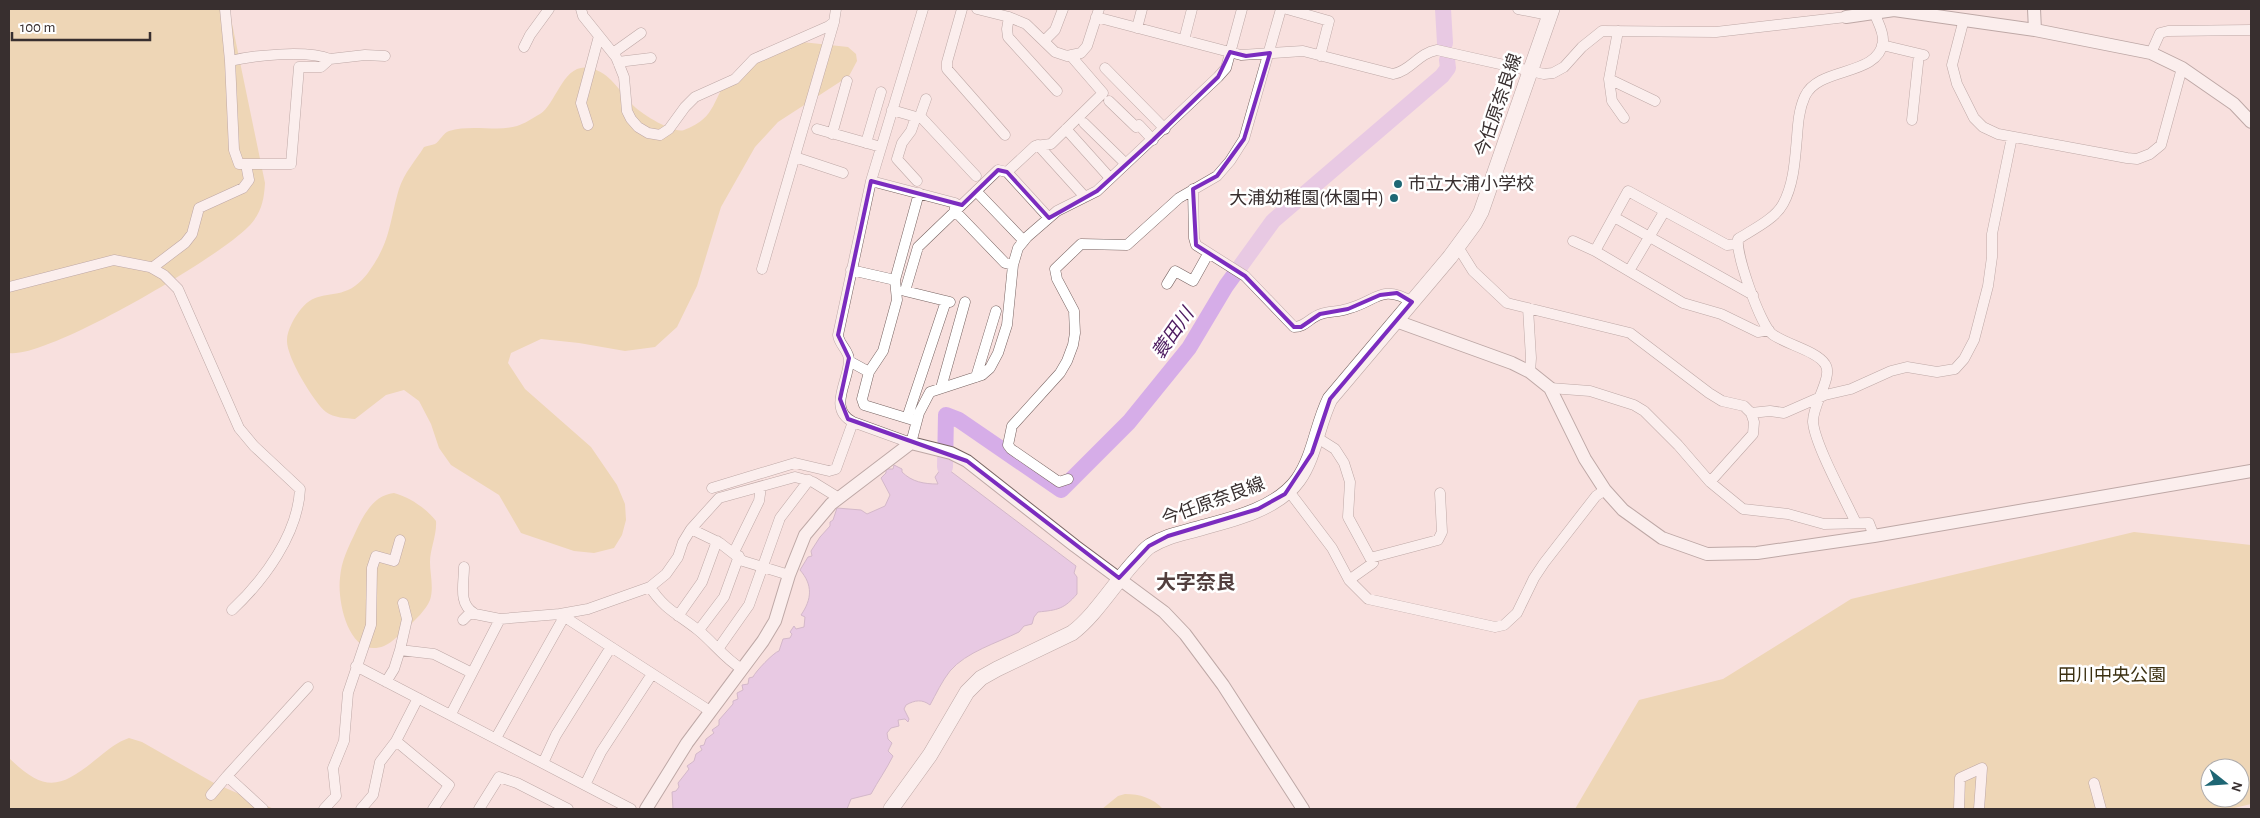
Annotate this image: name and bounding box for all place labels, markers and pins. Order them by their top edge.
place label: 市立大浦小学校 [1408,174,1534,194]
marker: 市立大浦小学校 [1392,178,1404,190]
place label: 大浦幼稚園(休園中) [1229,188,1384,208]
marker: 大浦幼稚園(休園中) [1388,192,1400,204]

